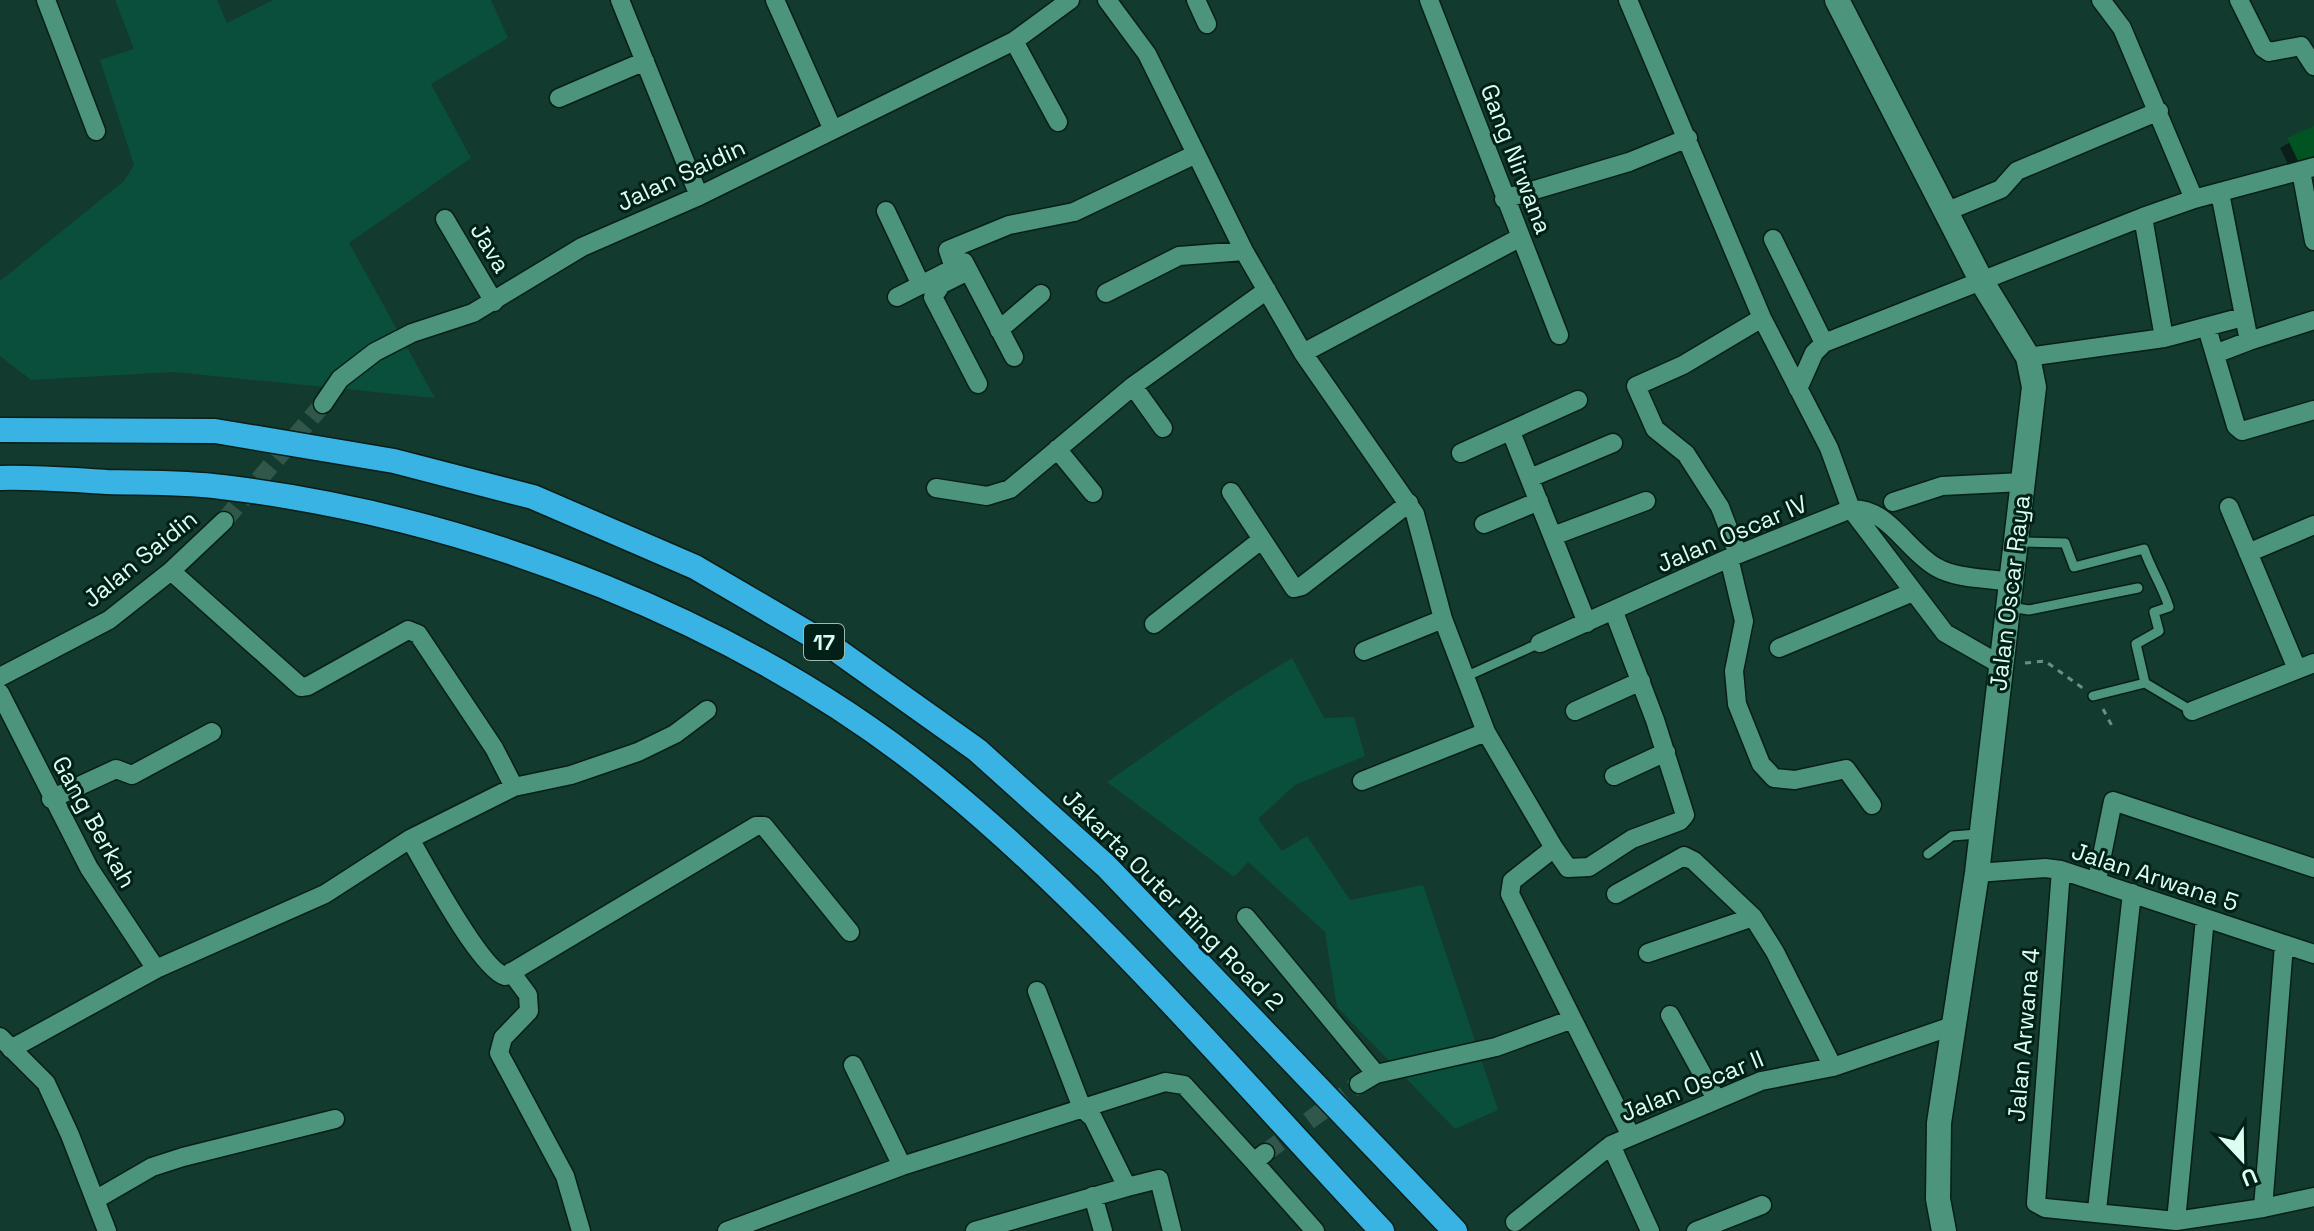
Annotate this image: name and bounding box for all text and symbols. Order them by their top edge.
street label: Gang Nirwana [1474,79,1559,238]
street label: Jalan Saidin [612,131,750,218]
street label: Java [463,217,518,279]
street label: Jalan Oscar IV [1652,488,1812,579]
street label: Jalan Oscar Raya [1982,493,2037,693]
street label: Jalan Saidin [76,503,203,614]
road number: 17 [804,624,844,660]
street label: Gang Berkah [45,750,143,893]
street label: Jakarta Outer Ring Road 2 [1056,782,1291,1017]
street label: Jalan Arwana 5 [2068,835,2243,918]
street label: Jalan Arwana 4 [2000,947,2047,1123]
street label: Jalan Oscar II [1616,1043,1768,1128]
north arrow [2202,1119,2282,1199]
text: U [2237,1162,2262,1193]

